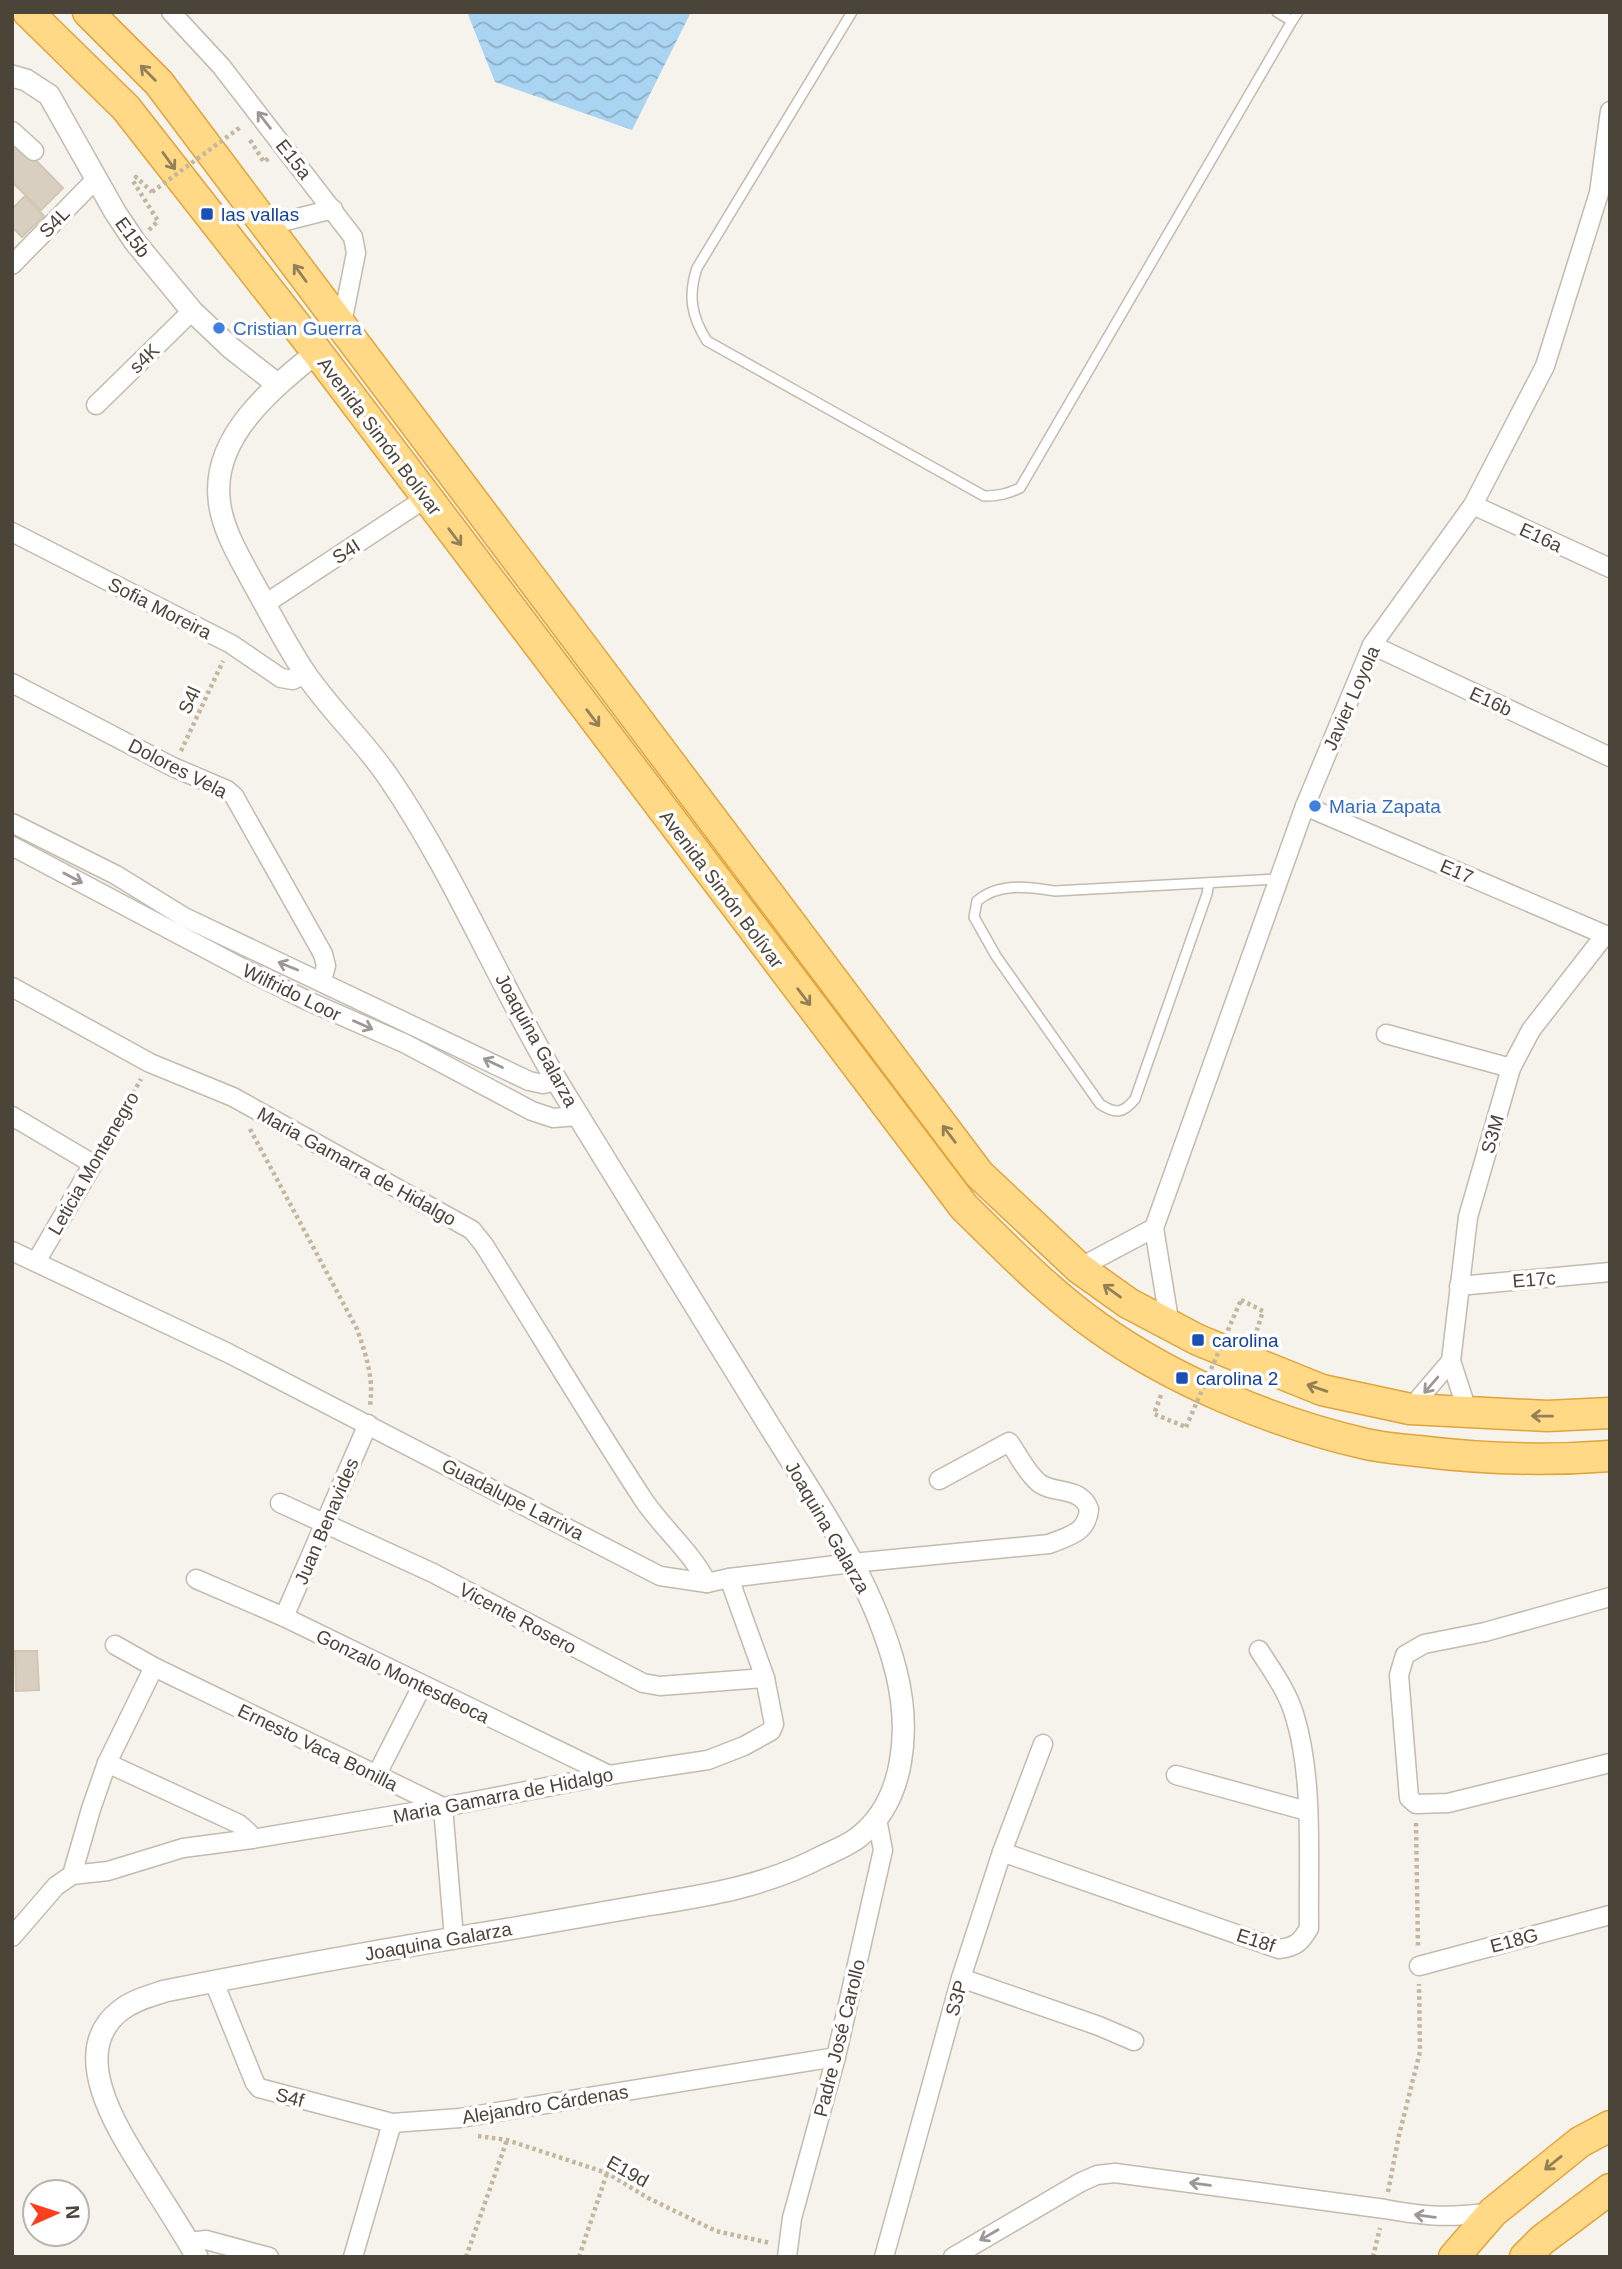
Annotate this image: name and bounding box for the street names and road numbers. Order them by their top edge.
street label: E15a [272,135,316,184]
street label: S4L [35,203,74,242]
street label: E15b [111,213,154,261]
street label: s4K [125,339,164,377]
street label: Avenida Simón Bolívar [313,353,446,520]
street label: E16a [1516,519,1566,557]
street label: S4I [329,535,364,568]
street label: Sofia Moreira [105,573,215,644]
street label: Javier Loyola [1319,642,1384,754]
street label: S4l [174,683,205,717]
street label: E16b [1466,683,1515,720]
street label: Dolores Vela [125,735,231,802]
street label: Avenida Simón Bolívar [655,806,788,973]
street label: E17 [1437,855,1476,888]
street label: Wilfrido Loor [239,960,345,1026]
street label: Joaquina Galarza [491,970,582,1111]
street label: Leticia Montenegro [44,1088,143,1238]
street label: Maria Gamarra de Hidalgo [254,1103,460,1230]
street label: S3M [1477,1112,1508,1156]
street label: E17c [1512,1267,1557,1292]
street label: Juan Benavides [290,1455,363,1588]
street label: Guadalupe Larriva [438,1455,588,1544]
street label: Joaquina Galarza [781,1458,874,1597]
street label: Vicente Rosero [456,1579,580,1658]
street label: Gonzalo Montesdeoca [313,1625,493,1728]
street label: Ernesto Vaca Bonilla [235,1700,401,1795]
street label: Maria Gamarra de Hidalgo [391,1764,615,1827]
street label: Joaquina Galarza [363,1918,514,1965]
street label: E18f [1234,1924,1278,1957]
street label: E18G [1488,1924,1540,1957]
street label: Padre José Carollo [810,1957,869,2119]
street label: S3P [941,1978,972,2018]
street label: Alejandro Cárdenas [460,2081,630,2128]
street label: S4f [273,2084,307,2111]
street label: E19d [603,2151,652,2191]

